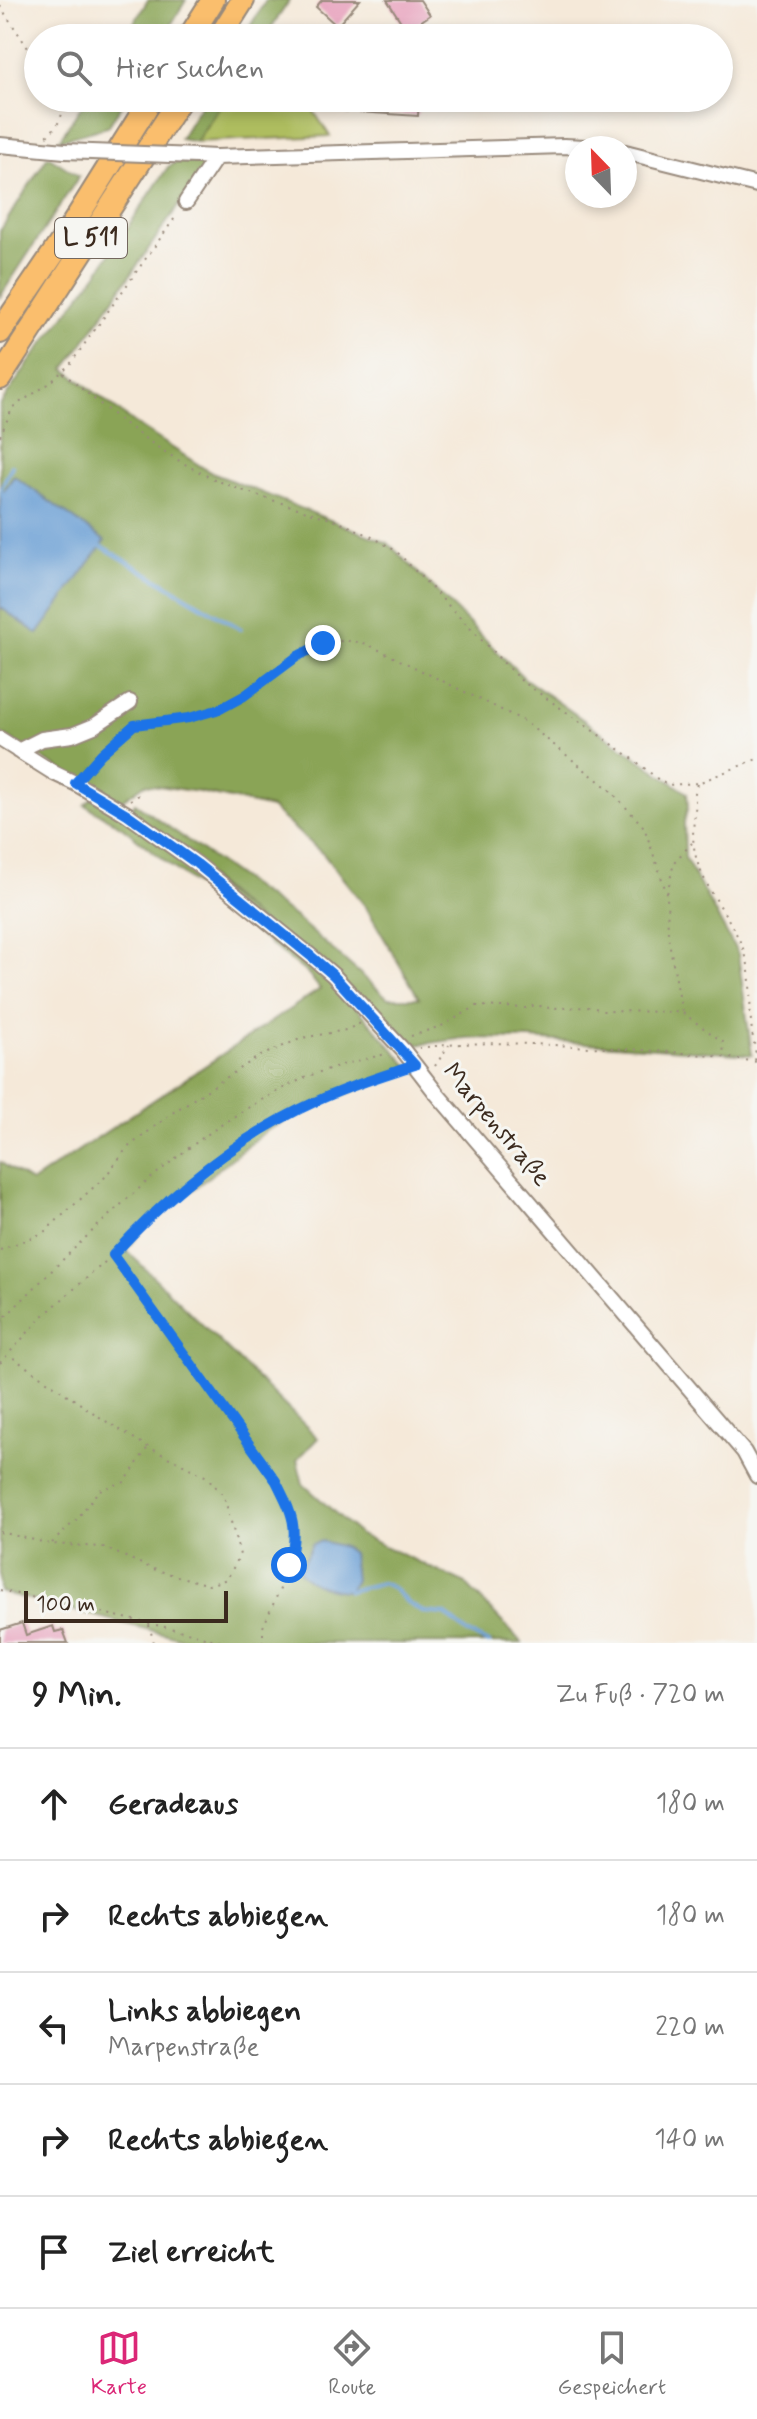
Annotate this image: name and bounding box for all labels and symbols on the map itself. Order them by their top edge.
north arrow [565,136,637,208]
road number: L 511 [55,218,127,258]
route end [305,625,341,661]
street label: Marpenstraße [434,1056,558,1194]
route start [271,1547,307,1583]
scale bar [24,1587,228,1623]

